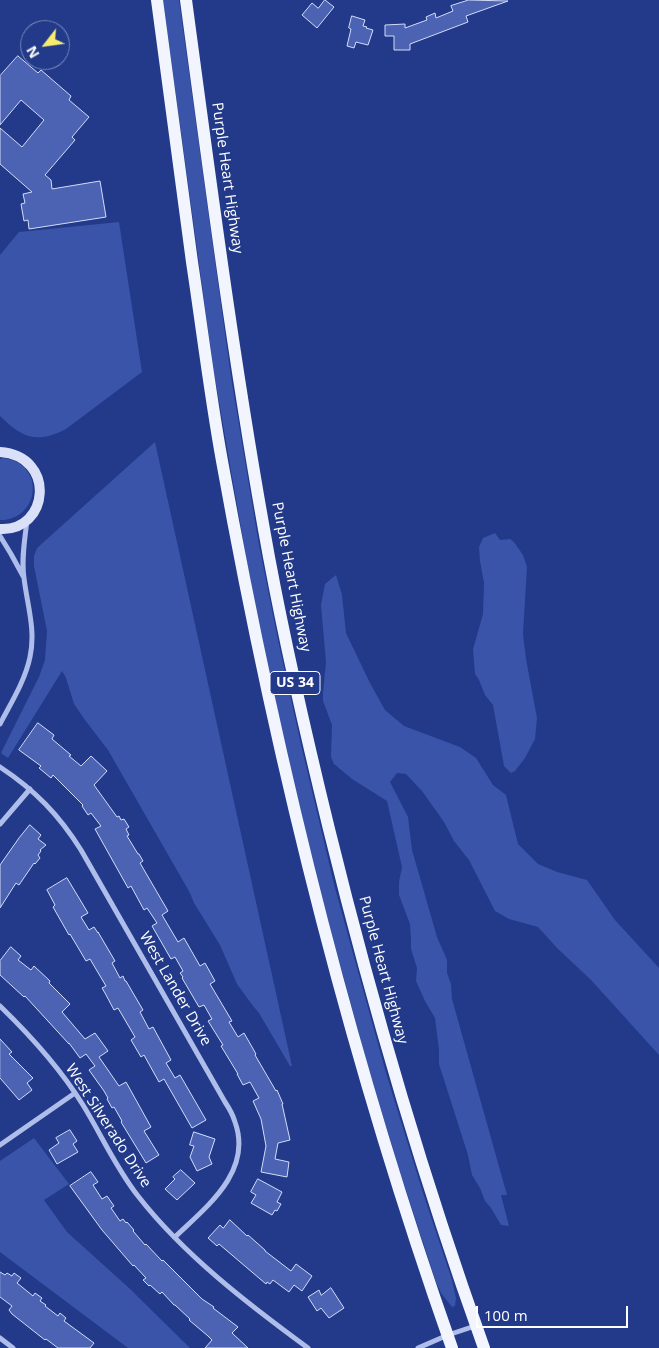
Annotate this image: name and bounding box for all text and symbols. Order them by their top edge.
north arrow [20,20,70,70]
text: N [21,43,44,62]
street label: Purple Heart Highway [207,101,247,255]
street label: Purple Heart Highway [268,500,314,654]
road number: US 34 [270,671,320,694]
street label: Purple Heart Highway [355,894,411,1046]
street label: West Lander Drive [135,929,215,1049]
street label: West Silverado Drive [61,1061,155,1191]
scale bar [479,1296,632,1328]
text: 100 m [484,1305,528,1325]

